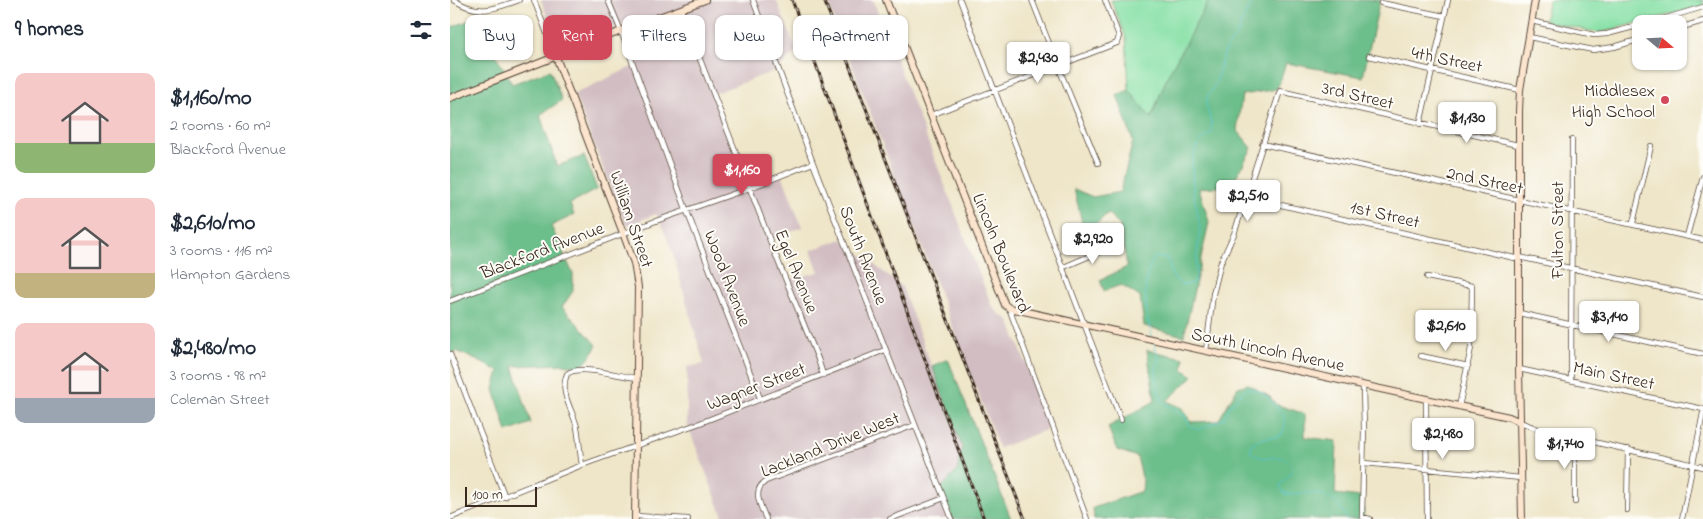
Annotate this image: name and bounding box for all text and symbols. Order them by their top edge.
text: 9 homes [15,15,84,45]
chip: Buy [465,15,533,60]
chip: Rent [543,15,612,60]
chip: Filters [622,15,705,60]
chip: New [715,15,783,60]
chip: Apartment [793,15,908,60]
north arrow [1632,15,1688,70]
map controls [1632,15,1687,70]
icon: filters [407,16,435,44]
street label: 4th Street [1409,41,1484,81]
pin: $2,430 [997,42,1079,84]
text: $2,430 [1018,46,1058,70]
street label: 3rd Street [1319,76,1396,118]
place label: Middlesex High School [1572,79,1655,127]
text: $1,160/mo [170,84,252,114]
icon: home [55,93,115,153]
marker: Middlesex High School [1659,94,1671,106]
pin: $1,130 [1426,102,1508,144]
text: $1,130 [1449,106,1485,130]
text: 2 rooms · 60 m² [170,114,271,138]
text: Blackford Avenue [170,138,286,162]
pin: $1,160 [701,154,783,196]
text: $1,160 [724,158,760,182]
street label: 2nd Street [1444,161,1525,203]
street label: William Street [601,168,659,272]
pin: $2,510 [1207,180,1289,222]
street label: Fulton Street [1546,181,1572,280]
text: $2,510 [1227,184,1269,208]
street label: Lincoln Boulevard [964,190,1036,318]
street label: 1st Street [1347,195,1422,237]
street label: South Avenue [831,202,893,310]
text: $2,610/mo [170,209,255,239]
street label: Blackford Avenue [476,216,609,288]
icon: home [55,218,115,278]
pin: $2,920 [1052,222,1134,265]
street label: Egel Avenue [766,226,824,319]
street label: Wood Avenue [696,227,757,331]
text: $2,920 [1073,227,1113,251]
text: 3 rooms · 116 m² [170,239,273,263]
text: Hampton Gardens [170,263,290,287]
pin: $3,140 [1568,300,1650,343]
text: $3,140 [1590,305,1628,329]
pin: $2,610 [1405,310,1487,352]
text: $2,610 [1426,314,1466,338]
street label: South Lincoln Avenue [1189,322,1348,380]
text: $2,480/mo [170,334,256,364]
icon: home [55,343,115,403]
street label: Main Street [1570,356,1657,398]
street label: Wagner Street [703,357,810,420]
text: 3 rooms · 98 m² [170,364,266,388]
text: Coleman Street [170,388,270,412]
street label: Lackland Drive West [757,406,904,486]
pin: $2,480 [1402,418,1484,460]
text: $2,480 [1423,422,1463,446]
pin: $1,740 [1524,428,1606,470]
text: $1,740 [1546,432,1584,456]
scale bar [465,484,538,507]
text: 100 m [472,485,503,506]

